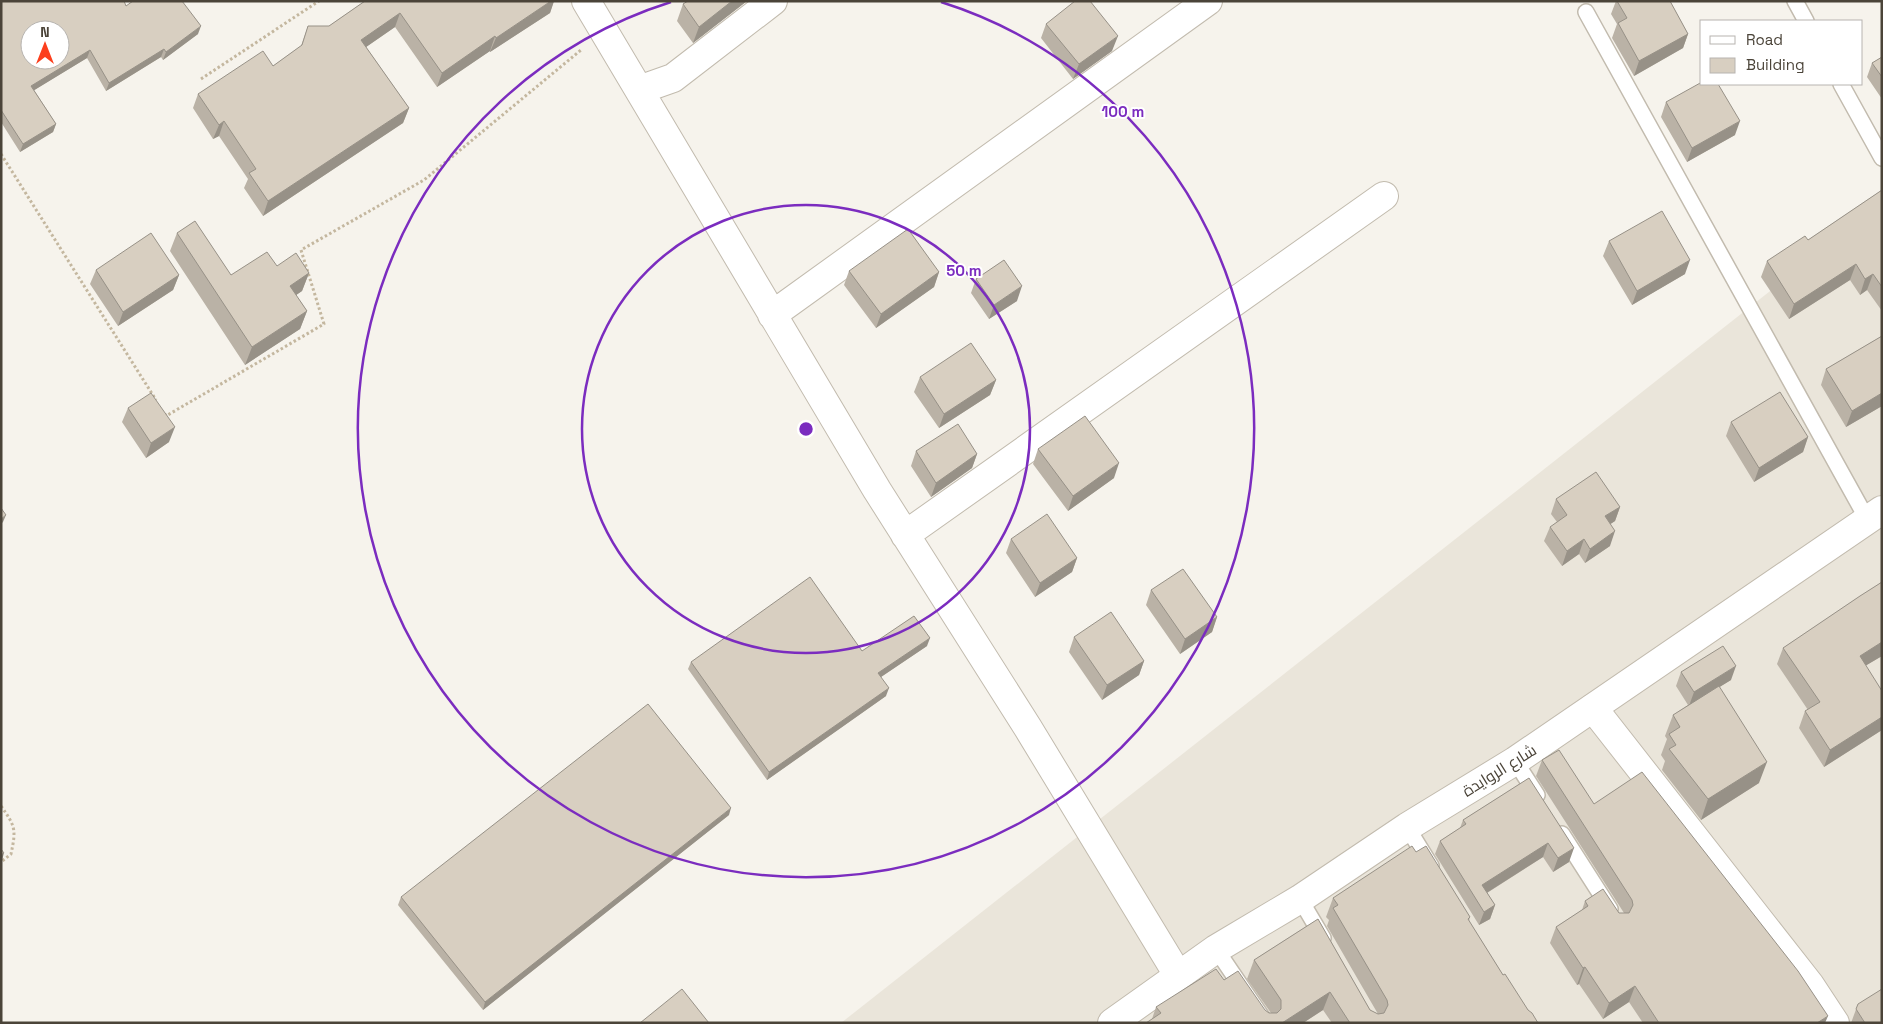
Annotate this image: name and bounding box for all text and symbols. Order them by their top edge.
north arrow [20,20,70,70]
legend [1700,20,1863,85]
text: N [40,23,50,41]
text: Road [1746,30,1783,49]
text: Building [1746,55,1805,74]
text: 100 m [1102,102,1144,121]
text: 50 m [946,261,982,280]
centre of rings [797,420,815,438]
street label: شارع الروايدة [1458,739,1541,802]

